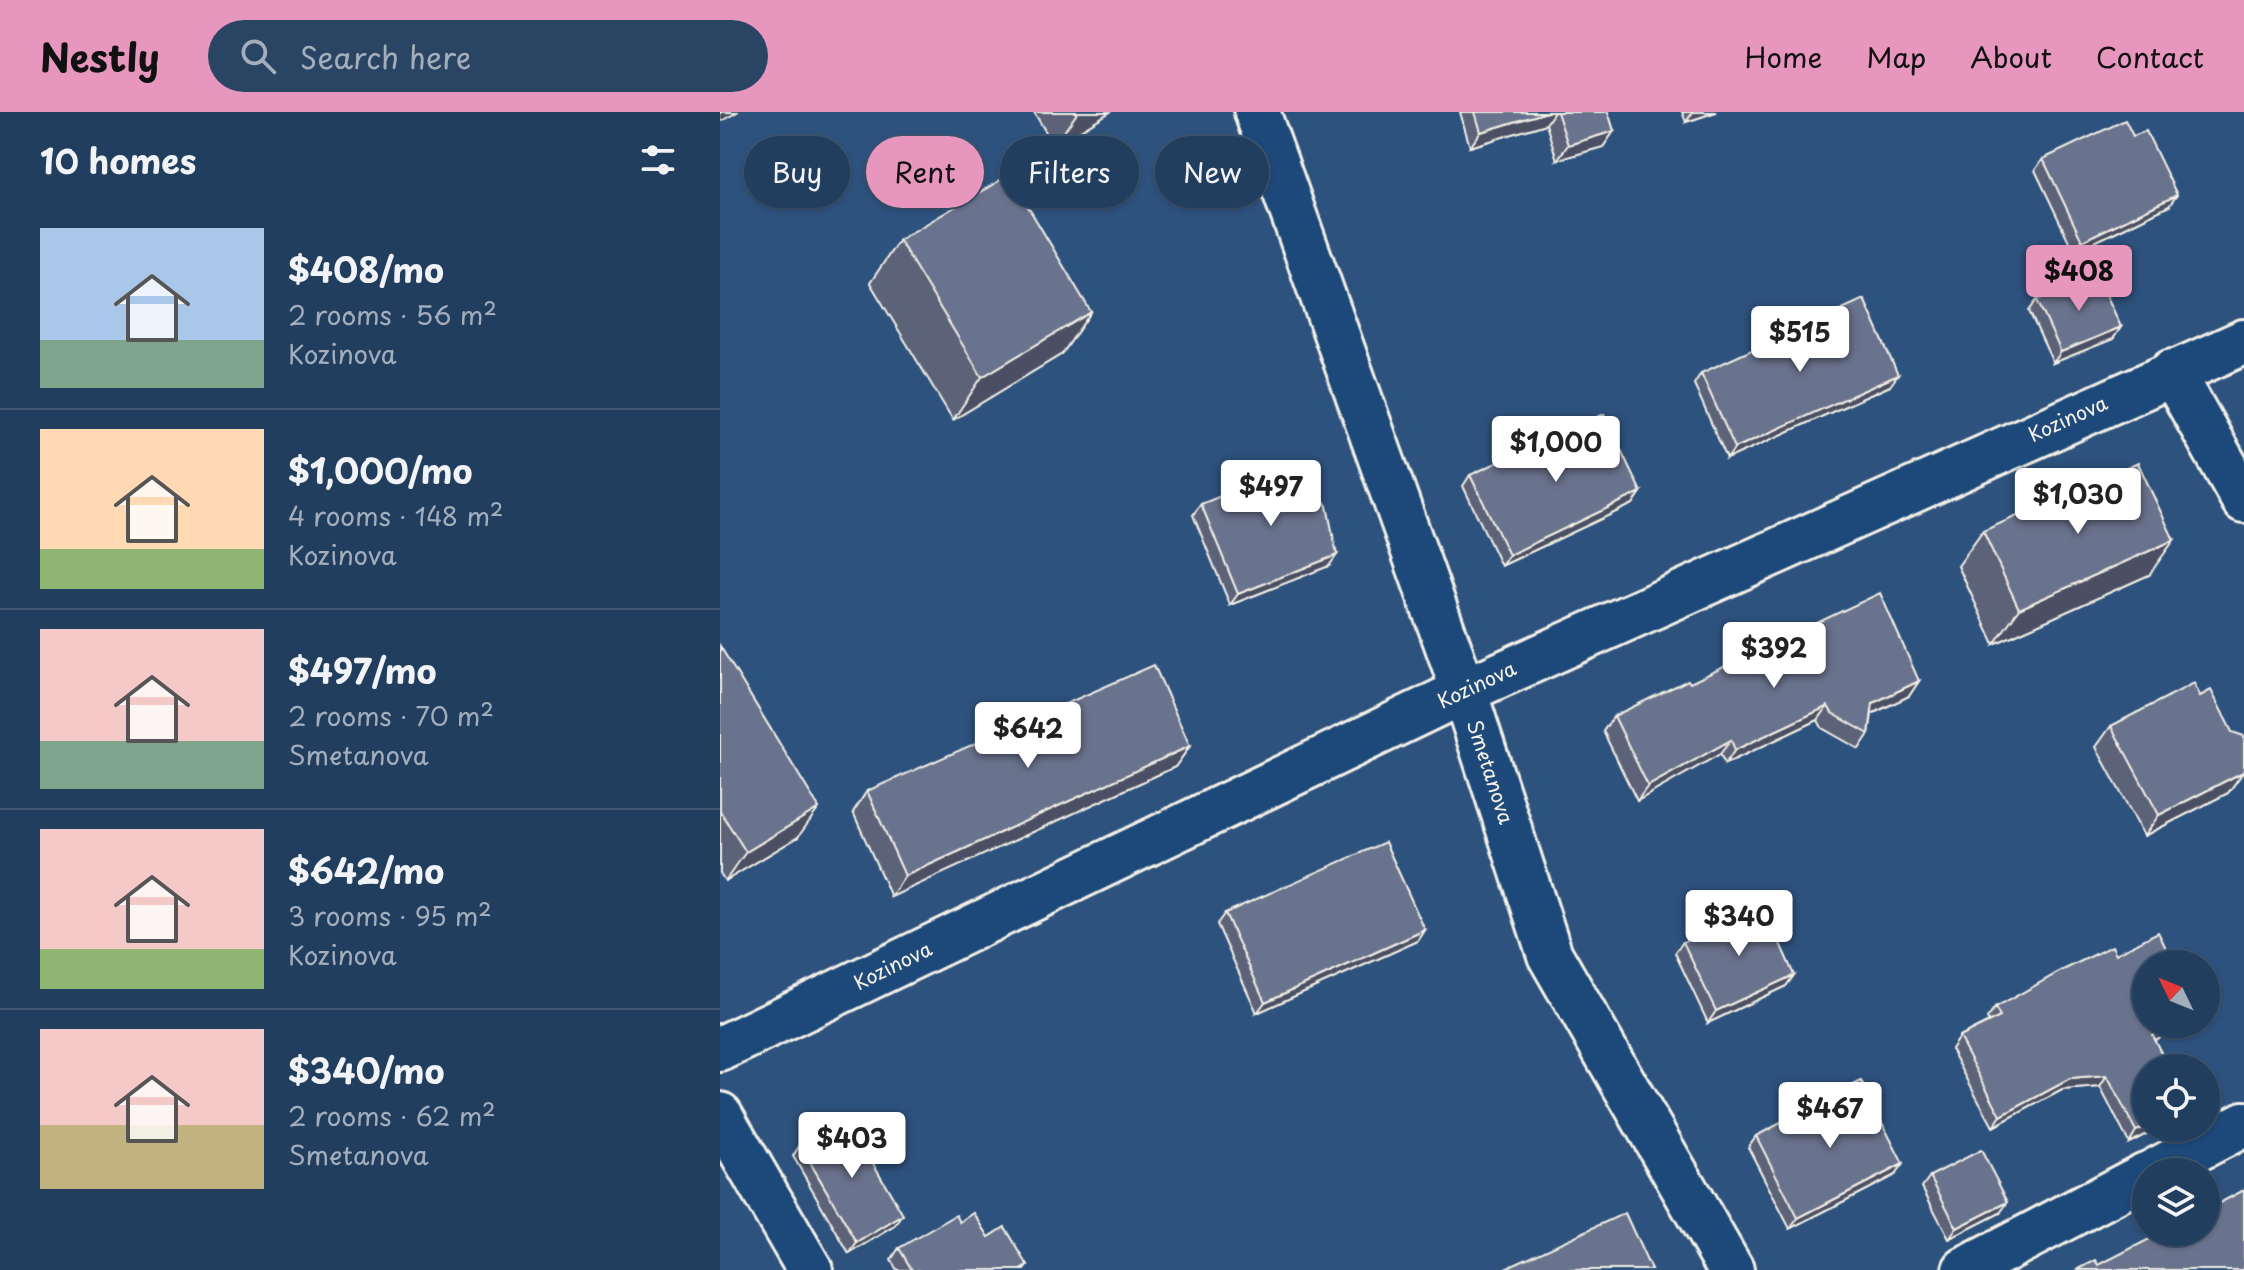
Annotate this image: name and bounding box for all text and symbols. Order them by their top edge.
search box [208,20,768,92]
text: Nestly [40,28,160,85]
icon: search [236,34,280,78]
text: Search here [300,34,471,79]
text: Home [1744,35,1822,78]
text: Map [1866,35,1926,78]
text: About [1970,35,2052,78]
text: Contact [2096,35,2204,78]
text: 10 homes [40,134,196,186]
chip: Buy [744,136,850,208]
chip: Rent [866,136,984,208]
chip: Filters [1000,136,1139,208]
chip: New [1155,136,1269,208]
icon: filters [636,138,680,182]
text: $408/mo [288,243,444,295]
pin: $408 [2032,245,2126,313]
text: $408 [2044,251,2114,290]
icon: home [104,260,200,356]
text: 2 rooms · 56 m² [288,295,497,334]
pin: $515 [1753,306,1847,374]
text: $515 [1769,312,1831,351]
text: Kozinova [288,334,397,373]
street label: Kozinova [2023,387,2113,449]
pin: $1,000 [1491,416,1621,484]
text: $1,000 [1510,422,1602,461]
text: $1,000/mo [288,444,473,496]
pin: $497 [1224,460,1318,528]
icon: home [104,461,200,557]
text: $497 [1239,466,1303,505]
pin: $1,030 [2013,468,2143,536]
text: $1,030 [2033,474,2123,513]
text: 4 rooms · 148 m² [288,496,503,535]
text: Kozinova [288,535,397,574]
pin: $392 [1727,622,1821,690]
text: $392 [1741,628,1807,667]
text: $497/mo [288,644,436,696]
street label: Kozinova [1432,653,1522,715]
icon: home [104,661,200,757]
text: 2 rooms · 70 m² [288,696,494,735]
pin: $642 [981,702,1075,770]
text: $642 [993,708,1063,747]
street label: Smetanova [1460,716,1522,828]
text: Smetanova [288,735,429,774]
text: $642/mo [288,844,444,896]
icon: home [104,861,200,957]
pin: $340 [1692,890,1786,958]
text: 3 rooms · 95 m² [288,896,492,935]
text: $340 [1704,896,1774,935]
street label: Kozinova [848,933,937,997]
text: Kozinova [288,935,397,974]
north arrow [2132,950,2220,1038]
map controls [2132,950,2220,1246]
text: $340/mo [288,1044,445,1096]
button: locate [2132,1054,2220,1142]
icon: home [104,1061,200,1157]
pin: $467 [1783,1082,1877,1150]
text: $467 [1797,1088,1863,1127]
text: 2 rooms · 62 m² [288,1096,496,1135]
pin: $403 [805,1112,899,1180]
text: $403 [816,1118,888,1157]
text: Smetanova [288,1135,429,1174]
button: layers [2132,1158,2220,1246]

